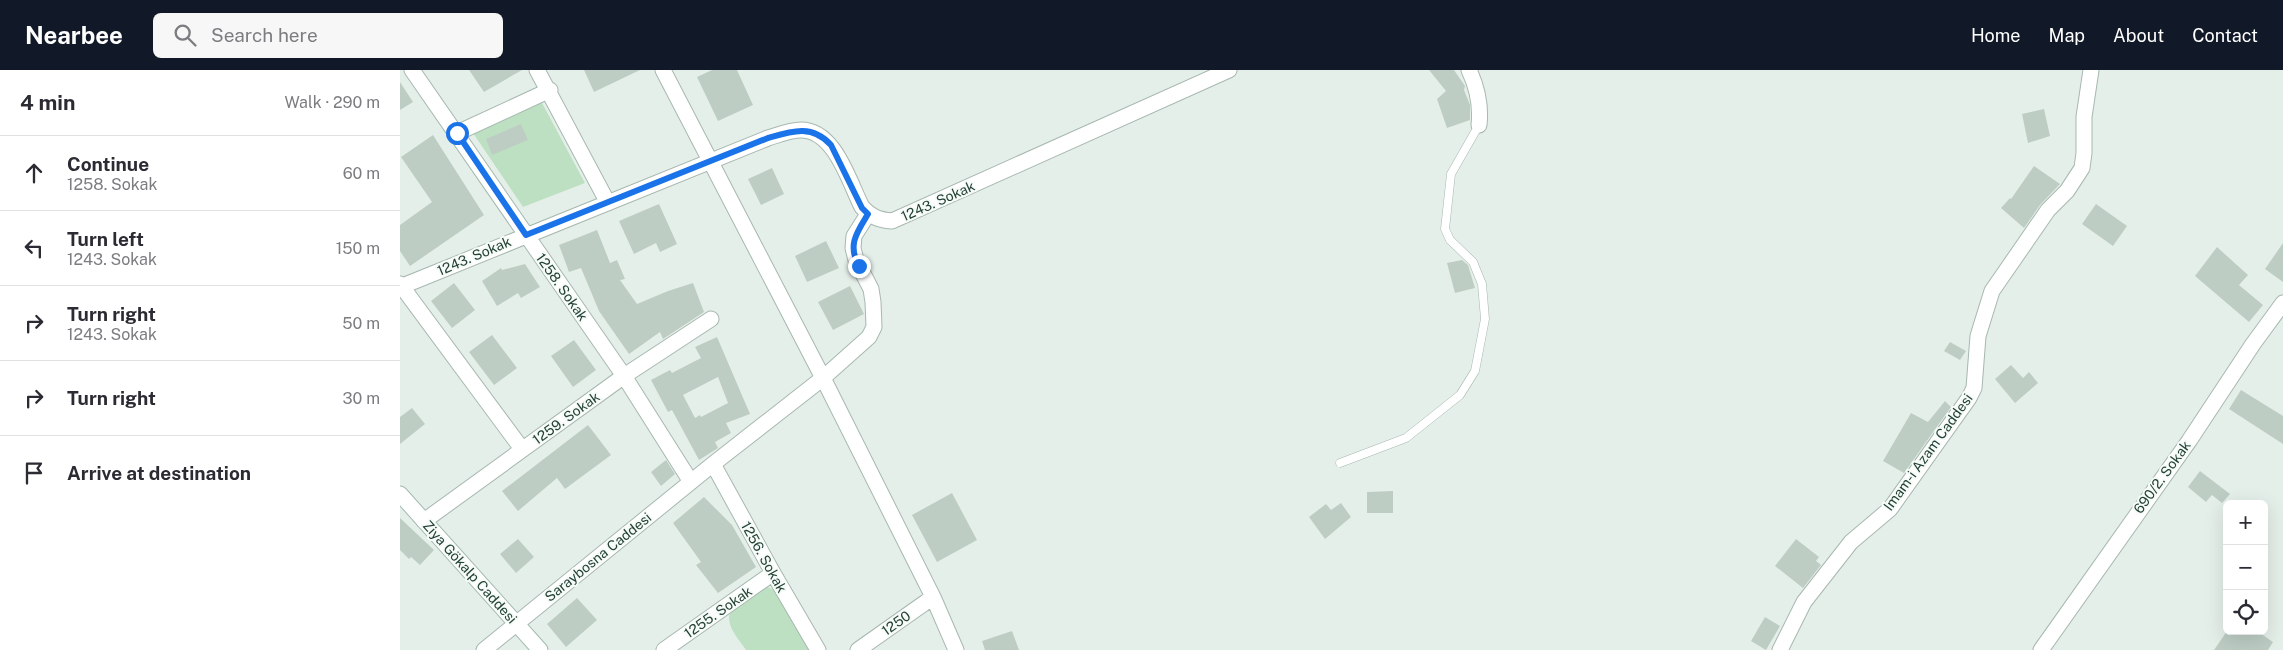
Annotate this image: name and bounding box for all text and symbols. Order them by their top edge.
search box [153,13,503,58]
text: Nearbee [25,21,123,49]
icon: search [171,21,199,49]
text: Search here [211,24,318,46]
text: Home [1971,25,2021,46]
text: Map [2049,25,2085,46]
text: About [2113,25,2164,46]
text: Contact [2192,25,2258,46]
text: 4 min [20,90,75,115]
text: Walk · 290 m [285,93,380,112]
route start [446,122,469,145]
text: Continue [67,153,149,175]
icon: ahead [20,159,48,187]
text: 60 m [343,164,380,183]
text: 1258. Sokak [67,175,157,194]
street label: 1243. Sokak [899,178,977,224]
text: Turn left [67,228,144,250]
street label: 1243. Sokak [435,233,513,279]
icon: left [20,234,48,262]
text: 150 m [336,239,380,258]
text: 1243. Sokak [67,250,157,269]
street label: 1258. Sokak [533,250,591,324]
route end [848,255,871,278]
text: Turn right [67,303,156,325]
icon: right [20,309,48,337]
text: 50 m [342,314,380,333]
text: 1243. Sokak [67,325,157,344]
icon: right [20,384,48,412]
text: Turn right [67,387,156,409]
street label: 1259. Sokak [529,388,603,448]
text: 30 m [343,389,380,408]
street label: Imam-i Azam Caddesi [1880,390,1976,514]
street label: 690/2. Sokak [2130,437,2194,517]
icon: arrive [20,459,48,487]
text: Arrive at destination [67,462,251,484]
map controls [2223,500,2268,635]
button: + [2223,500,2268,545]
street label: Saraybosna Caddesi [542,509,654,605]
street label: Ziya Gökalp Caddesi [420,517,520,627]
street label: 1256. Sokak [738,519,790,595]
button: − [2223,545,2268,590]
street label: 1255. Sokak [681,583,755,641]
button: locate [2223,590,2268,635]
street label: 1250 [878,607,914,639]

